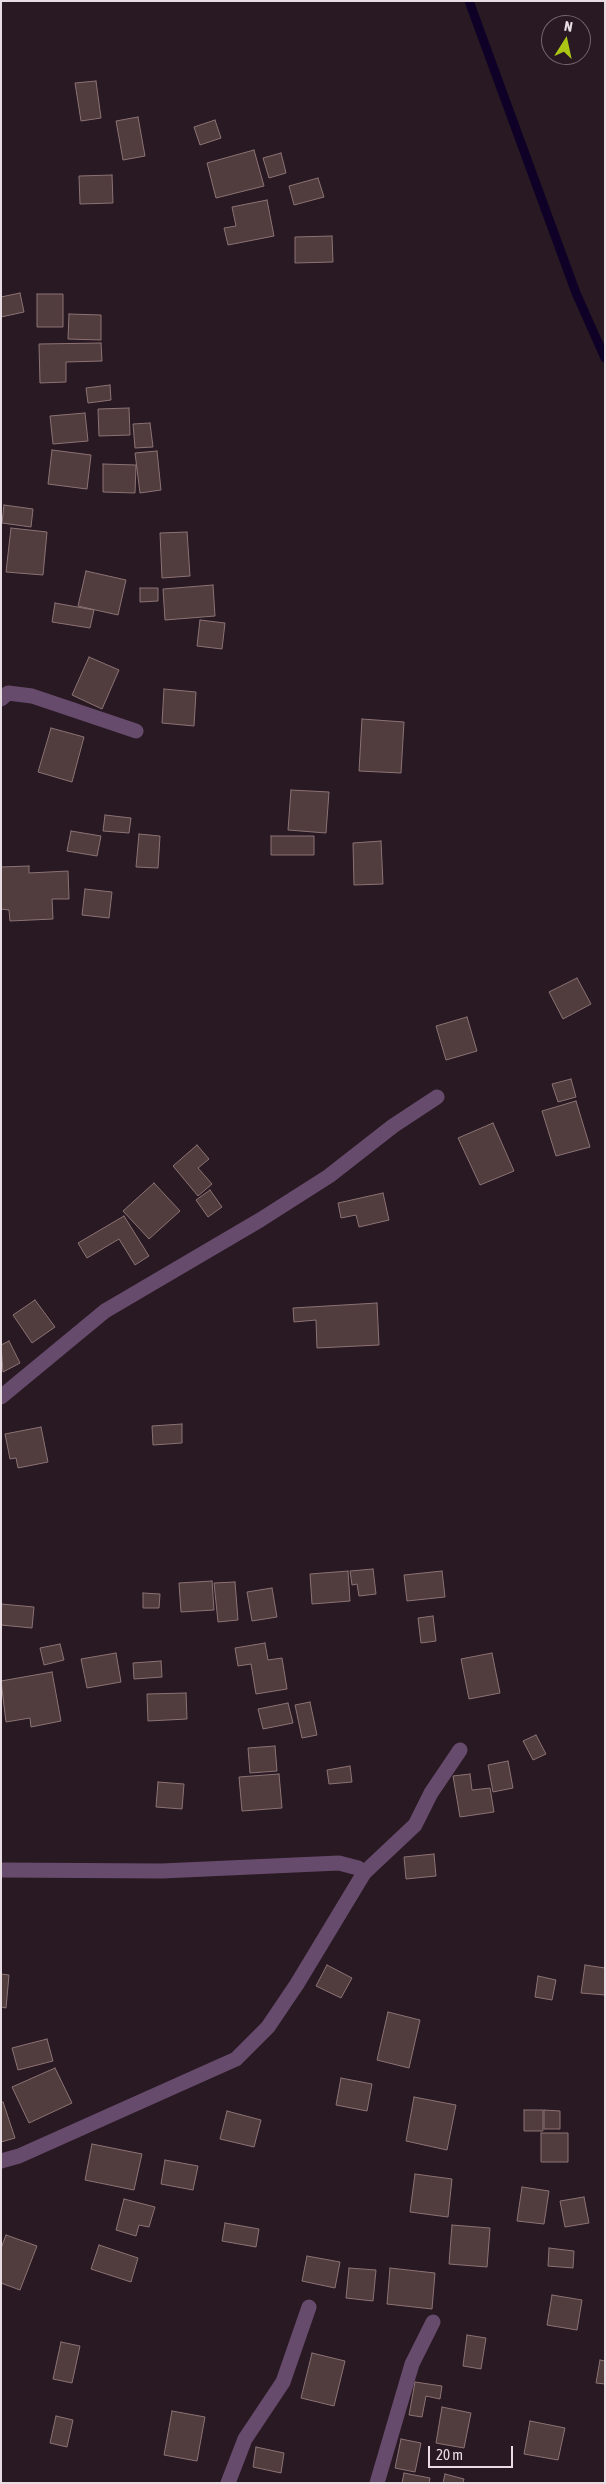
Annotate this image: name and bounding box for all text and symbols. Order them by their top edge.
north arrow [541,15,591,65]
text: N [563,18,574,35]
scale bar [431,2436,516,2468]
text: 20 m [436,2446,463,2463]

